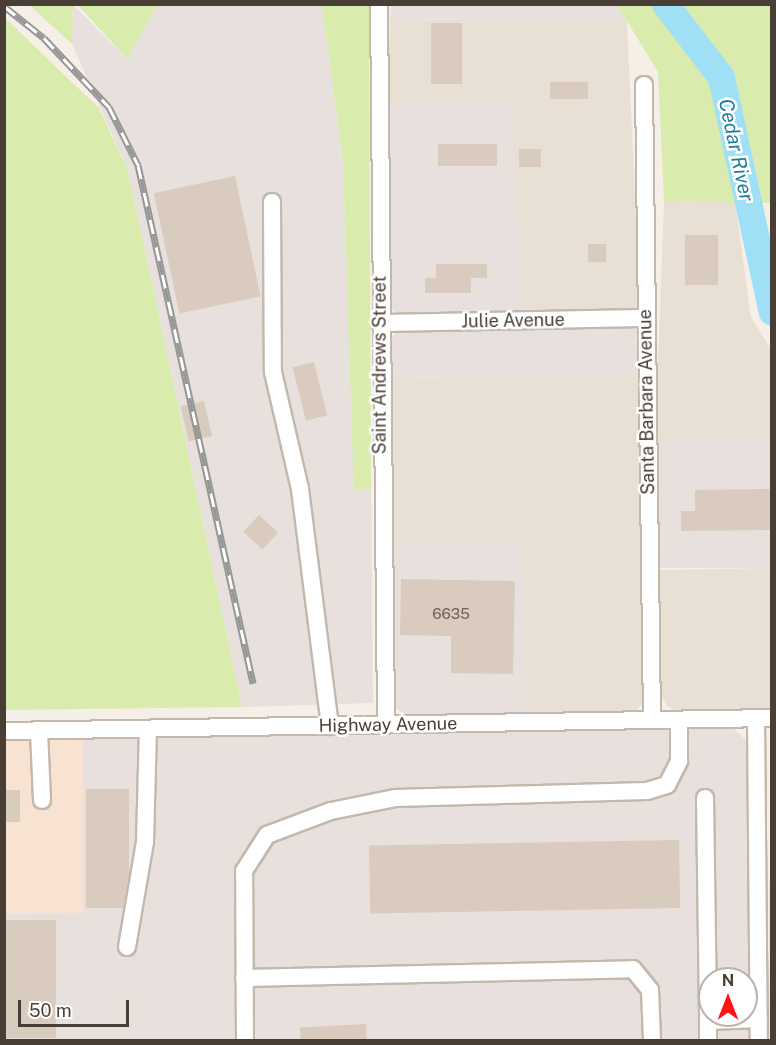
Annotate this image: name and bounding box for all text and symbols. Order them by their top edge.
water label: Cedar River [713,96,759,204]
street label: Saint Andrews Street [369,276,391,454]
street label: Julie Avenue [461,309,565,333]
street label: Santa Barbara Avenue [635,309,659,495]
house number: 6635 [432,605,470,623]
street label: Highway Avenue [318,713,458,737]
north arrow [698,967,758,1027]
text: N [722,971,734,990]
scale bar [21,988,132,1026]
text: 50 m [29,1000,72,1021]

